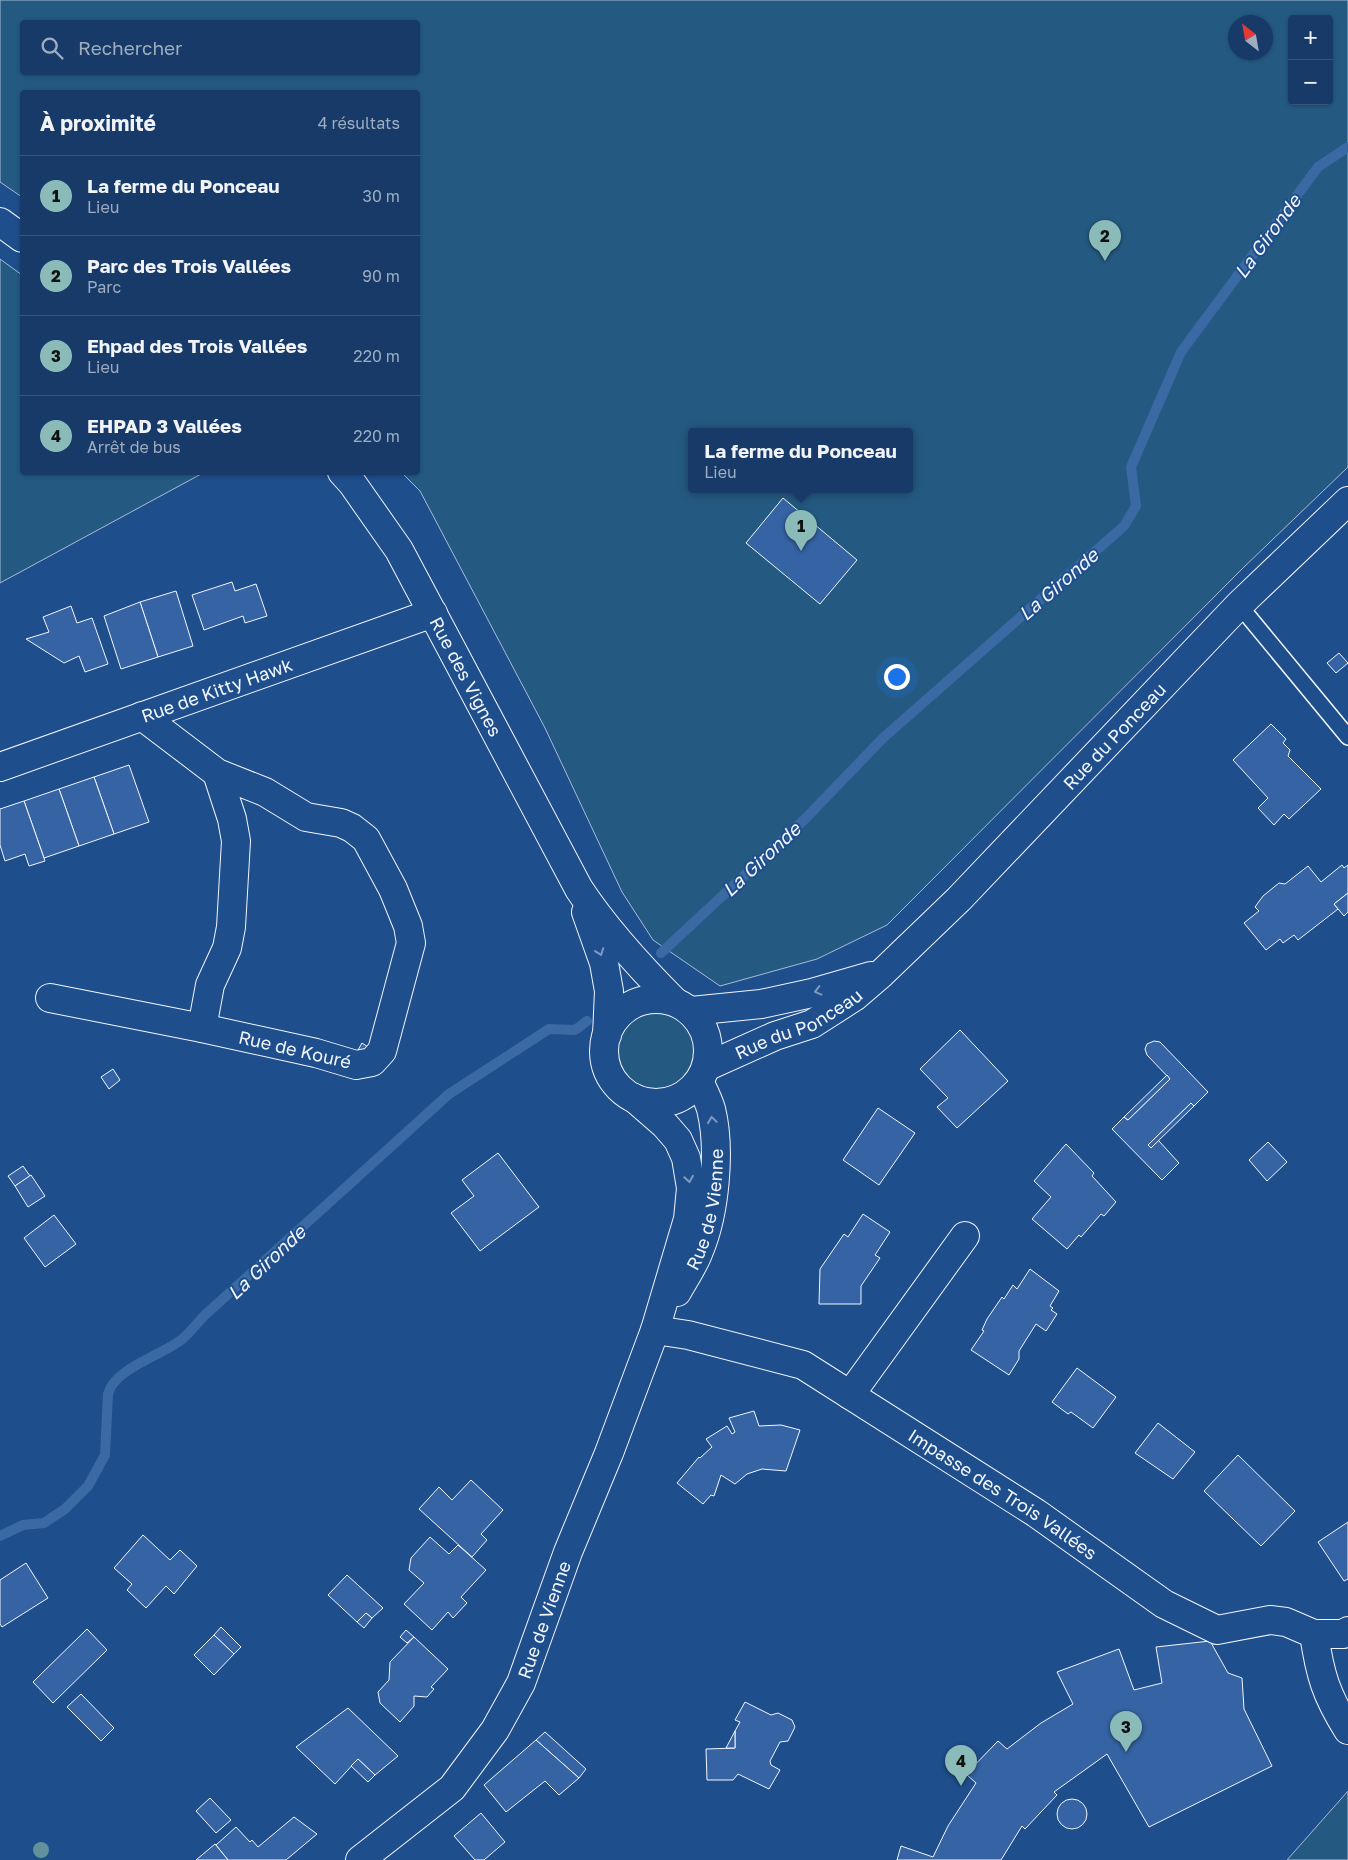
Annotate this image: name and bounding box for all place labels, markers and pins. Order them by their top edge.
pin: 2 [1089,220,1121,261]
pin: 1 [785,510,817,551]
pin: 3 [1110,1711,1142,1752]
pin: 4 [945,1745,977,1786]

